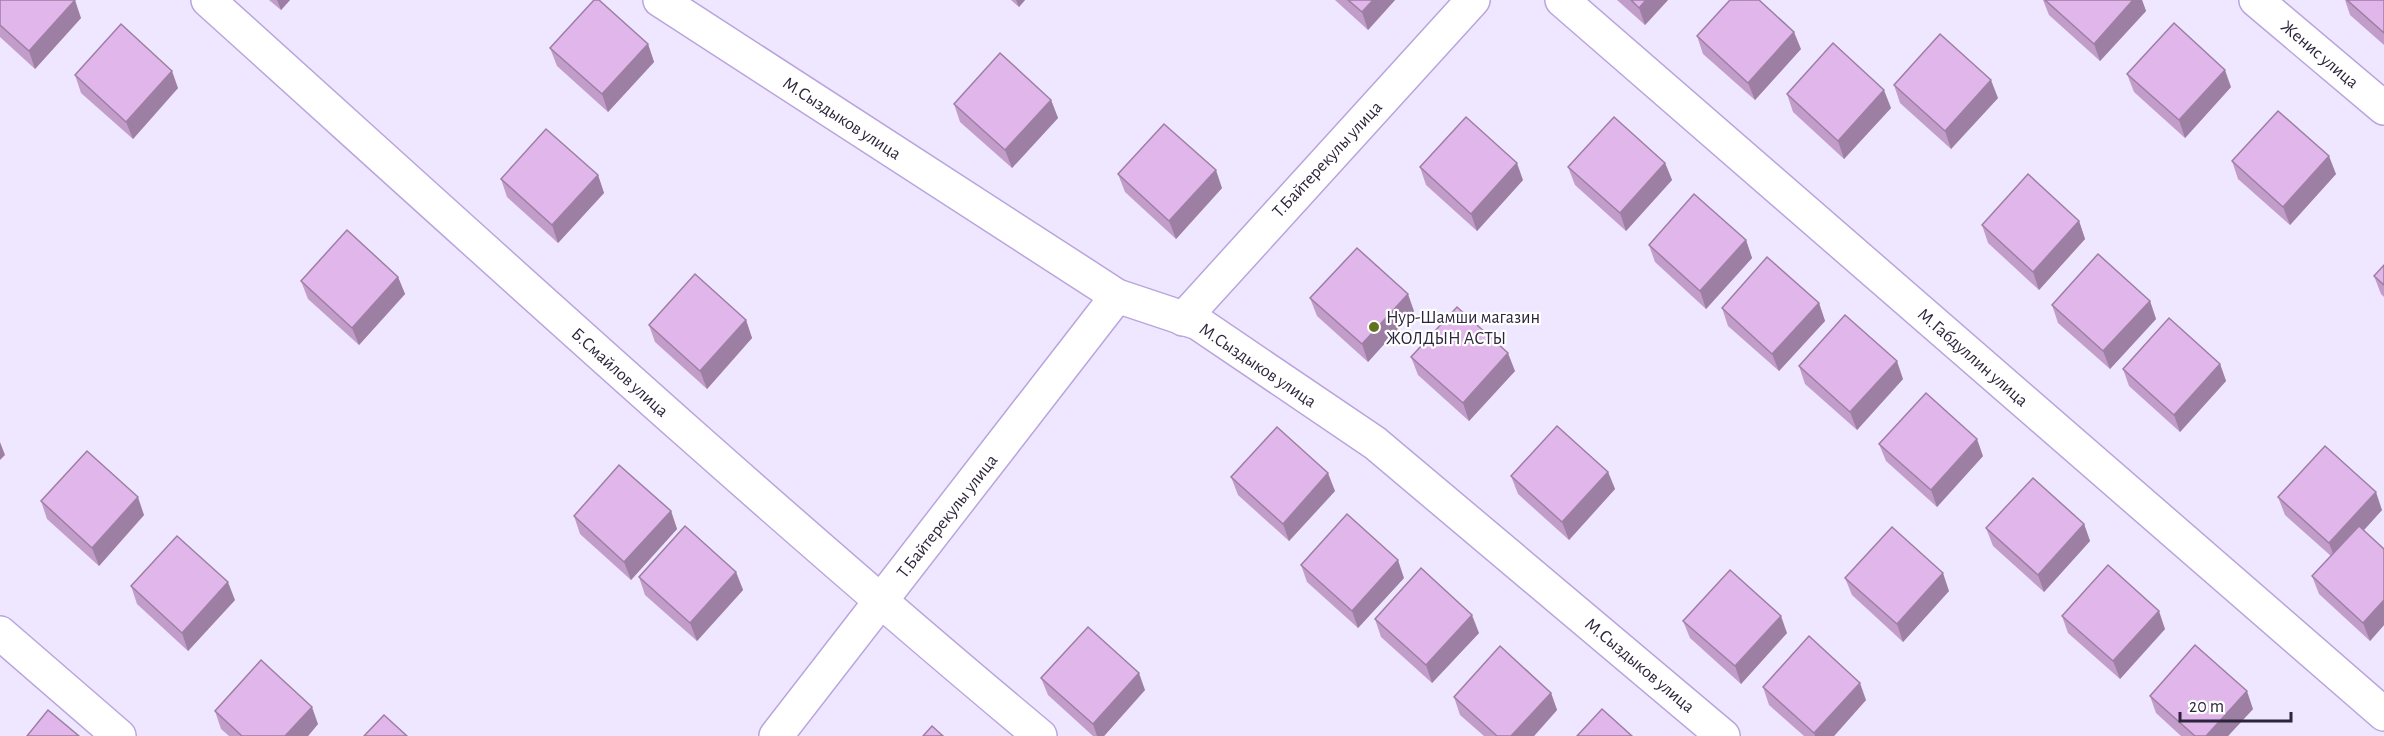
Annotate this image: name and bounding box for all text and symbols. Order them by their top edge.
street label: Женис улица [2277,17,2361,92]
street label: М.Сыздыков улица [779,74,904,164]
street label: Т.Байтерекулы улица [1270,98,1386,221]
street label: М.Габдуллин улица [1914,304,2032,410]
place label: Нур-Шамши магазин ЖОЛДЫН АСТЫ [1386,309,1540,348]
street label: М.Сыздыков улица [1196,320,1319,411]
marker: Нур-Шамши магазин ЖОЛДЫН АСТЫ [1367,320,1381,334]
street label: Б.Смайлов улица [568,325,671,421]
street label: Т.Байтерекулы улица [894,451,1002,582]
street label: М.Сыздыков улица [1581,615,1697,717]
scale bar [2180,685,2291,723]
text: 20 m [2189,698,2224,716]

